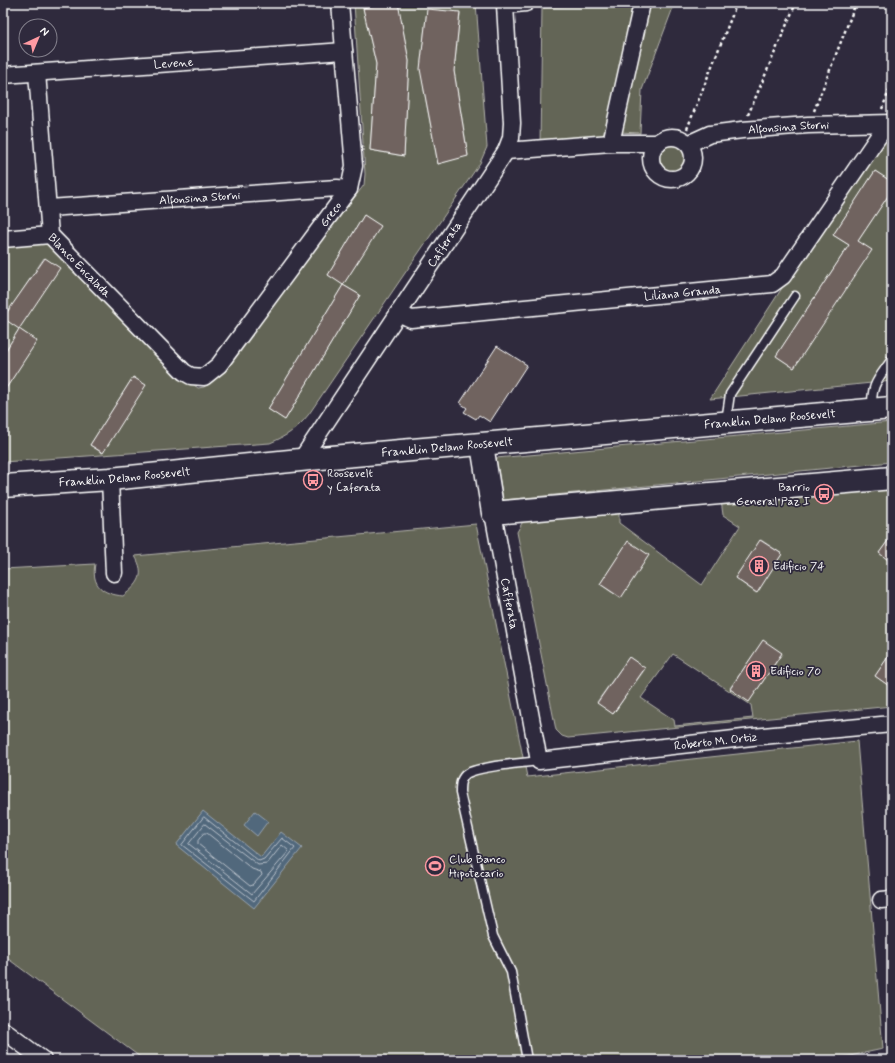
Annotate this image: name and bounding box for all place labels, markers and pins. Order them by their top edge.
place label: Roosevelt y Caferata [327,466,381,496]
bus stop icon: Roosevelt y Caferata [302,469,324,491]
place label: Barrio General Paz I [736,480,810,510]
bus stop icon: Barrio General Paz I [813,483,835,505]
building icon: Edificio 74 [748,555,770,577]
place label: Edificio 74 [773,559,825,575]
building icon: Edificio 70 [745,660,767,682]
place label: Edificio 70 [770,664,821,680]
place label: Club Banco Hipotecario [449,852,506,882]
sports icon: Club Banco Hipotecario [424,855,446,877]

